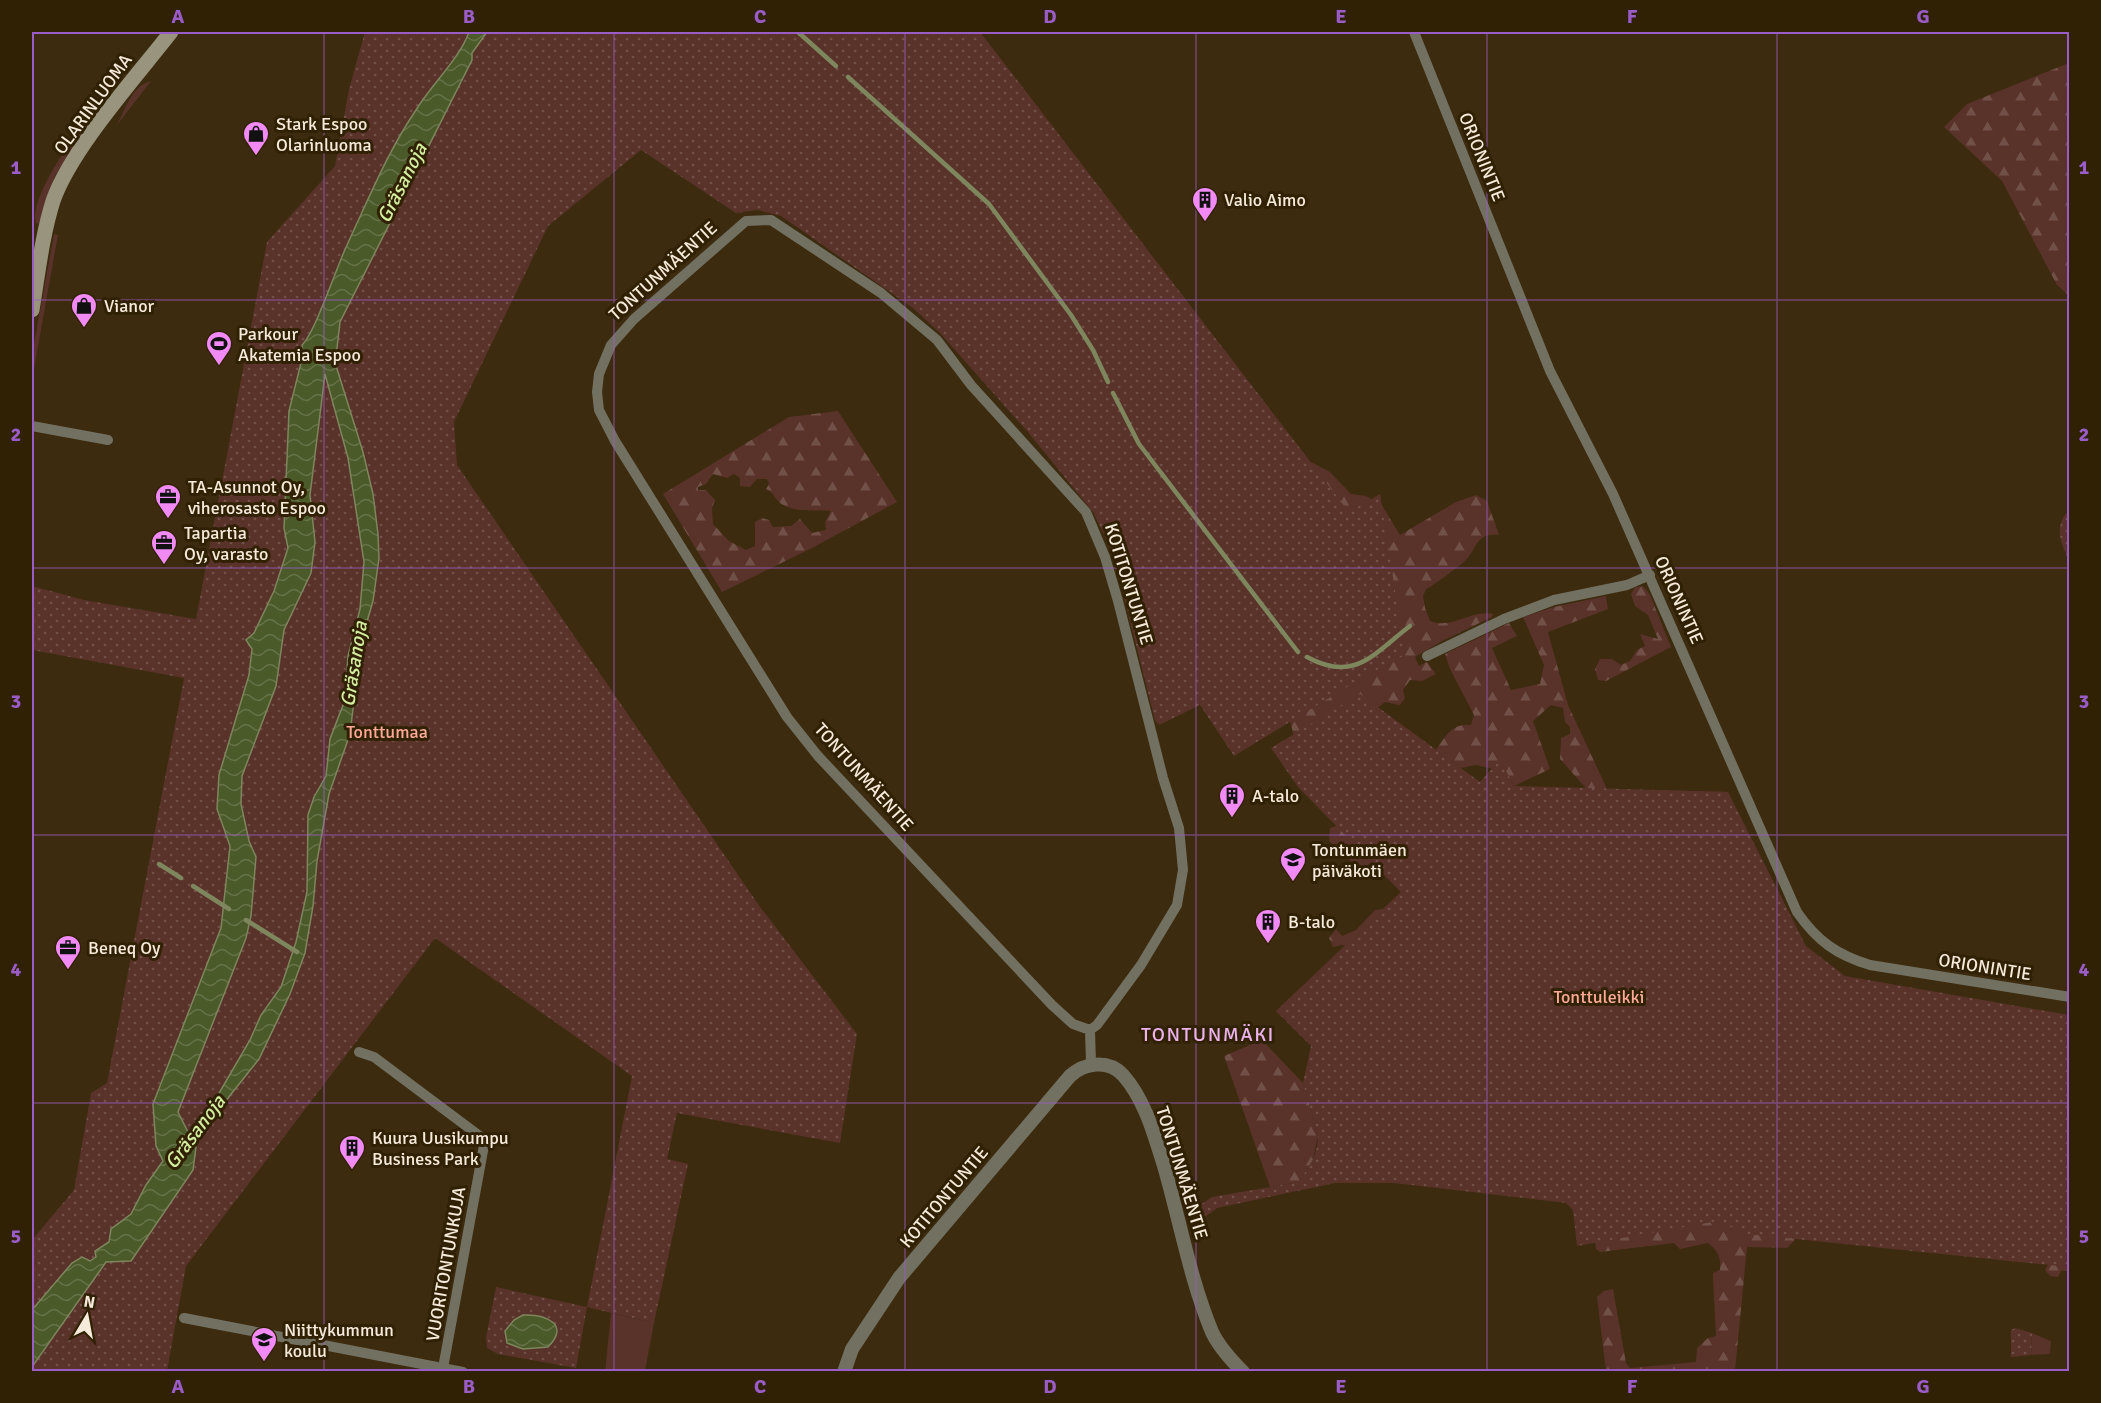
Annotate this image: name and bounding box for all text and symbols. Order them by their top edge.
text: A [172,4,185,29]
text: B [463,4,475,29]
text: C [754,4,766,29]
text: D [1043,4,1057,29]
text: E [1335,4,1347,29]
text: F [1627,4,1638,29]
text: G [1916,4,1930,29]
street label: OLARINLUOMA [49,50,137,158]
street label: ORIONINTIE [1454,109,1510,205]
place label: Stark Espoo Olarinluoma [276,113,372,156]
shop icon: Stark Espoo Olarinluoma [241,119,271,157]
water label: Gräsanoja [371,138,433,227]
text: 1 [11,155,22,180]
text: 1 [2079,155,2090,180]
building icon: Valio Aimo [1190,185,1220,223]
place label: Valio Aimo [1224,189,1306,211]
street label: TONTUNMÄENTIE [604,217,722,325]
shop icon: Vianor [69,291,99,329]
place label: Vianor [104,295,155,317]
place label: Parkour Akatemia Espoo [238,323,361,366]
sports icon: Parkour Akatemia Espoo [204,329,234,367]
text: 2 [11,422,21,447]
text: 2 [2079,422,2089,447]
place label: TA-Asunnot Oy, viherosasto Espoo [188,476,326,519]
office icon: TA-Asunnot Oy, viherosasto Espoo [153,482,183,520]
street label: KOTITONTUNTIE [1100,521,1158,647]
place label: Tapartia Oy, varasto [184,522,268,565]
office icon: Tapartia Oy, varasto [149,528,179,566]
street label: ORIONINTIE [1650,553,1708,647]
water label: Gräsanoja [335,619,373,708]
text: 3 [11,689,21,714]
text: 3 [2079,689,2089,714]
street label: TONTUNMÄENTIE [810,718,918,836]
park label: Tonttumaa [346,721,428,743]
building icon: A-talo [1217,781,1247,819]
place label: A-talo [1252,785,1299,807]
place label: Tontunmäen päiväkoti [1312,839,1407,882]
school or university icon: Tontunmäen päiväkoti [1278,845,1308,883]
building icon: B-talo [1253,907,1283,945]
place label: B-talo [1288,911,1335,933]
office icon: Beneq Oy [53,933,83,971]
place label: Beneq Oy [88,937,161,959]
street label: ORIONINTIE [1937,949,2033,985]
text: 4 [11,957,22,982]
text: 4 [2079,957,2090,982]
park label: Tonttuleikki [1554,986,1644,1008]
district label: TONTUNMÄKI [1141,1022,1275,1047]
water label: Gräsanoja [159,1089,231,1174]
street label: TONTUNMÄENTIE [1151,1104,1213,1242]
place label: Kuura Uusikumpu Business Park [372,1127,509,1170]
building icon: Kuura Uusikumpu Business Park [337,1133,367,1171]
street label: KOTITONTUNTIE [895,1142,993,1252]
street label: VUORITONTUNKUJA [422,1185,470,1343]
text: 5 [11,1224,21,1249]
text: 5 [2079,1224,2089,1249]
north arrow [57,1286,117,1346]
text: N [82,1291,97,1313]
place label: Niittykummun koulu [284,1319,394,1362]
school or university icon: Niittykummun koulu [249,1325,279,1363]
text: A [172,1374,185,1399]
text: B [463,1374,475,1399]
text: C [754,1374,766,1399]
text: D [1043,1374,1057,1399]
text: E [1335,1374,1347,1399]
text: F [1627,1374,1638,1399]
text: G [1916,1374,1930,1399]

